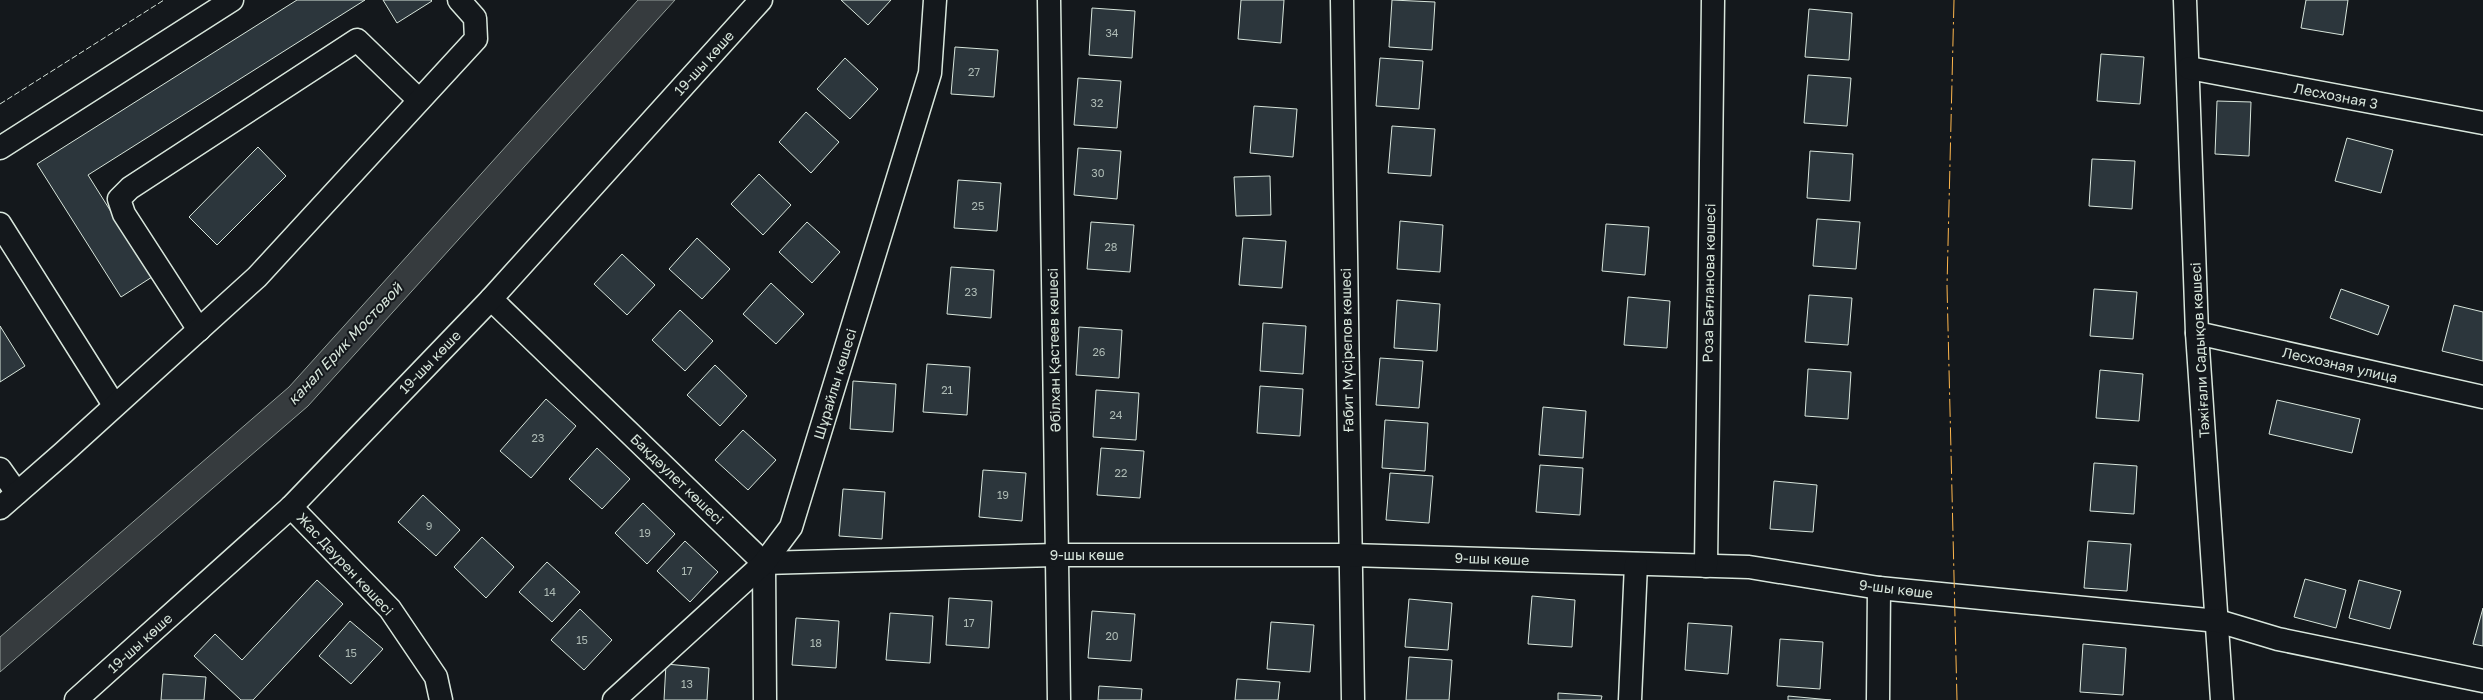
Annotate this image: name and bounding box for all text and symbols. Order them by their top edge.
house number: 34 [1105,26,1119,39]
street label: 19-шы көше [670,27,737,99]
house number: 27 [968,65,980,78]
street label: Лесхозная 3 [2293,79,2379,112]
house number: 32 [1091,96,1103,109]
house number: 30 [1091,166,1105,179]
house number: 25 [972,199,984,212]
street label: Роза Бағланова көшесi [1699,203,1718,363]
house number: 28 [1104,240,1118,253]
street label: Тәжіғали Садықов көшесі [2186,262,2213,438]
street label: Әбілхан Қастеев көшесi [1044,268,1063,432]
street label: Ғабит Мүсірепов көшесi [1337,268,1356,432]
water label: канал Ерик Мостовой [283,278,406,408]
house number: 23 [965,285,977,298]
street label: Шұрайлы көшесі [810,326,860,442]
street label: 19-шы көше [395,327,464,397]
street label: Лесхозная улица [2281,343,2399,386]
house number: 26 [1092,345,1106,358]
house number: 21 [941,383,953,396]
house number: 24 [1109,408,1123,421]
street label: Бақдәулет көшесi [627,430,727,527]
house number: 23 [532,431,544,444]
house number: 22 [1115,466,1127,479]
house number: 19 [997,488,1009,501]
street label: Жас Дәурен көшесі [293,509,397,618]
house number: 9 [426,519,432,532]
house number: 19 [639,526,651,539]
street label: 9-шы көше [1050,546,1124,563]
street label: 9-шы көше [1455,549,1530,568]
house number: 17 [681,564,693,577]
street label: 9-шы көше [1858,576,1934,601]
house number: 14 [544,585,556,598]
street label: 19-шы көше [104,609,176,676]
house number: 17 [963,616,975,629]
house number: 20 [1105,629,1119,642]
house number: 15 [576,633,588,646]
house number: 18 [810,636,822,649]
house number: 15 [345,646,357,659]
house number: 13 [681,677,693,690]

